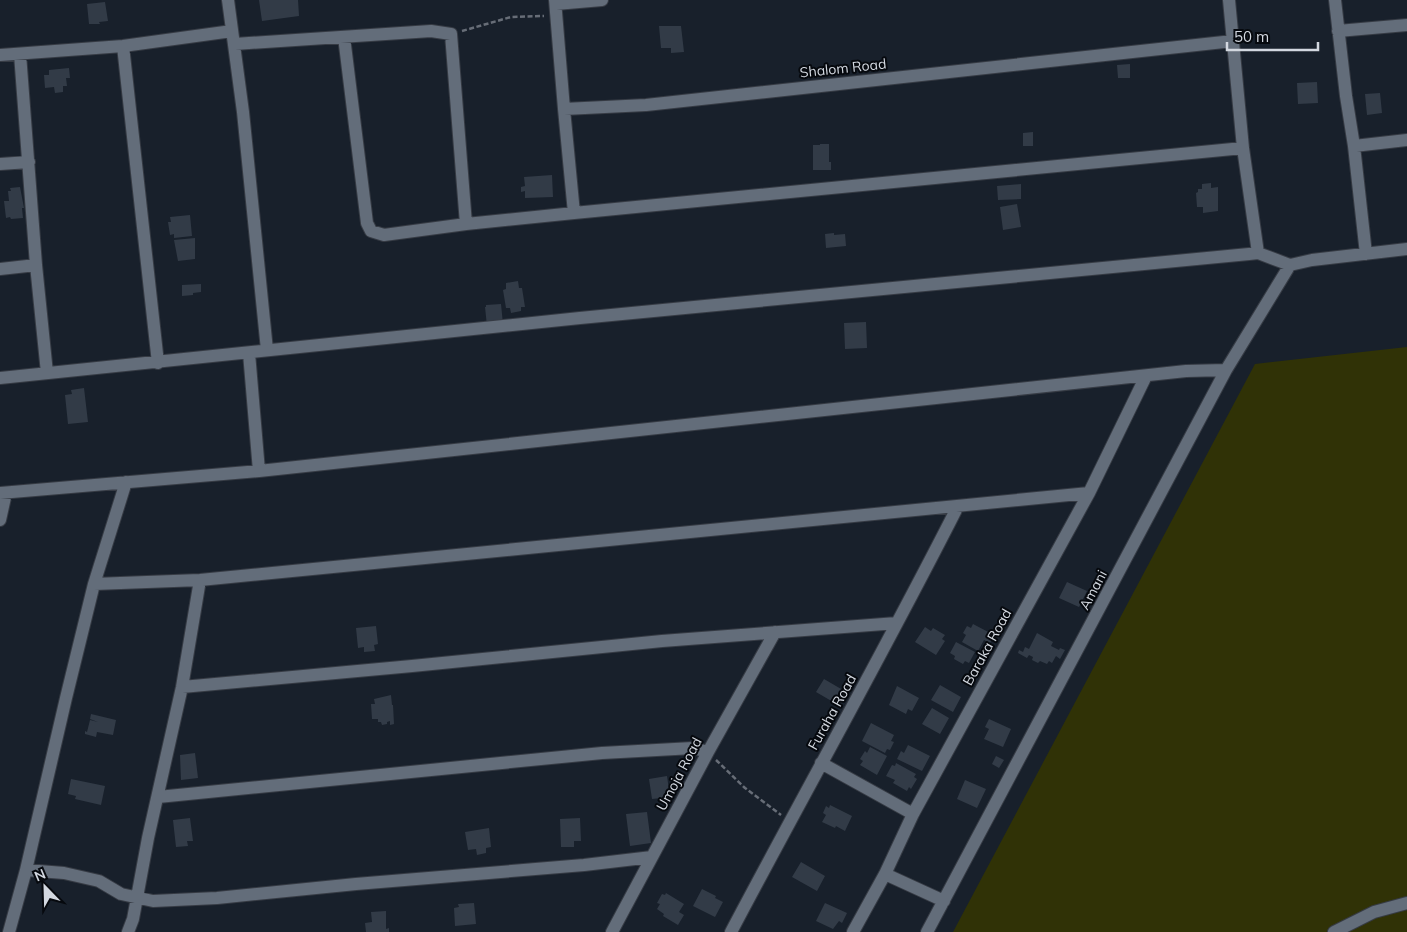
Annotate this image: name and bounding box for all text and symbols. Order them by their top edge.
scale bar [1227,20,1318,52]
text: 50 m [1234,27,1269,46]
street label: Shalom Road [799,55,887,81]
street label: Amani [1075,567,1111,613]
street label: Baraka Road [959,606,1015,688]
street label: Furaha Road [804,671,860,753]
street label: Umoja Road [652,734,706,814]
north arrow [20,862,70,912]
text: N [32,865,48,885]

